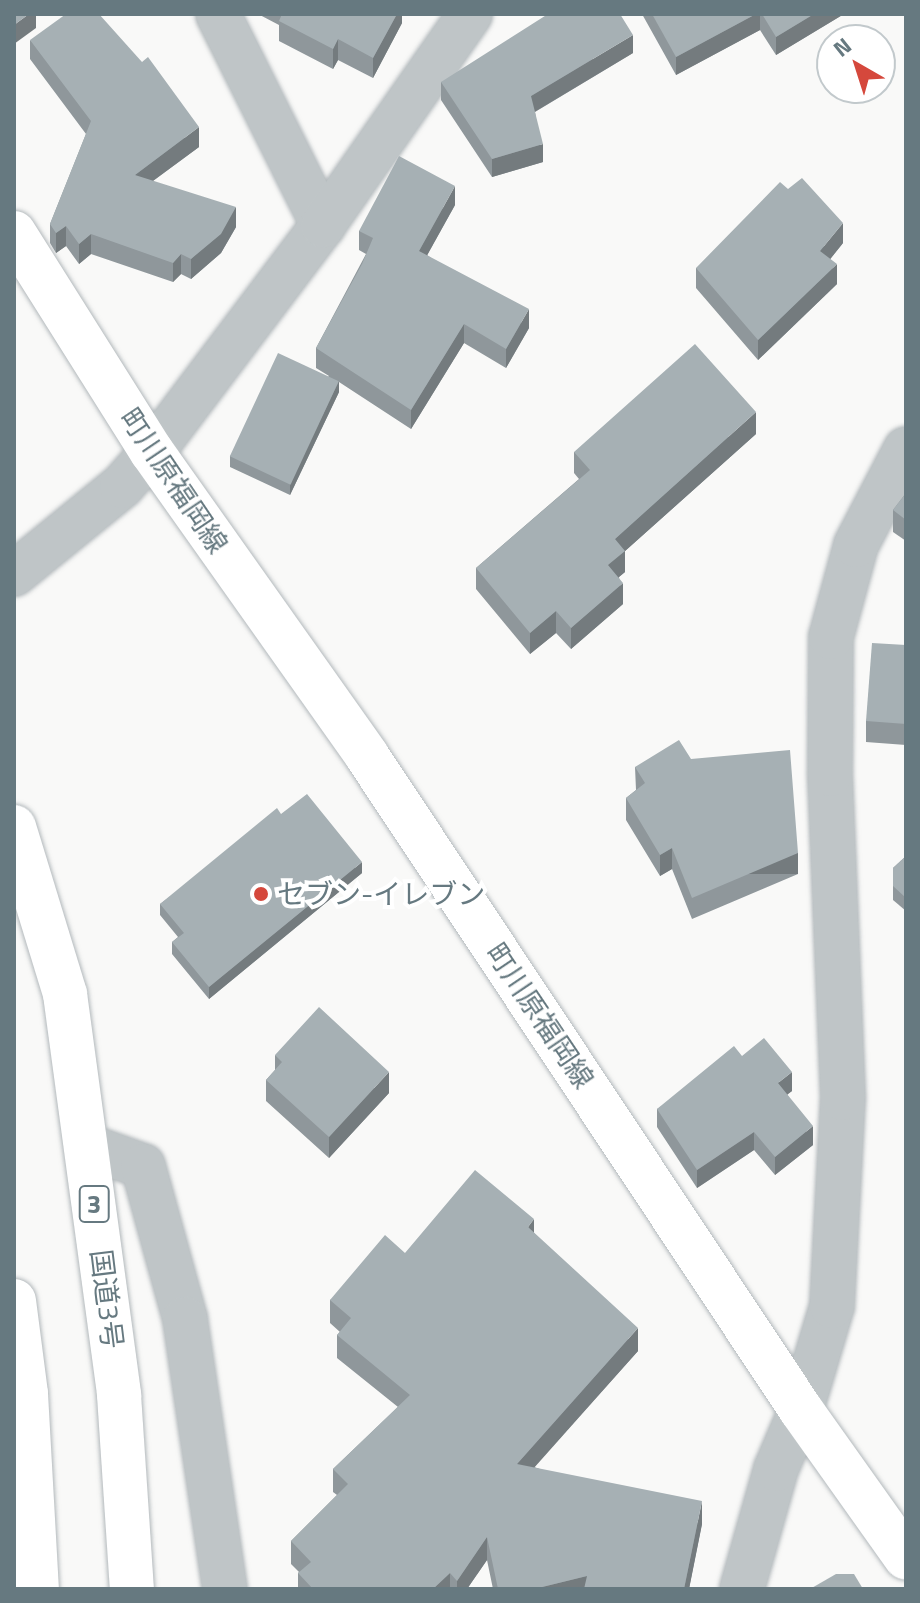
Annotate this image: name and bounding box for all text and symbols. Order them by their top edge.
north arrow [816,24,896,104]
text: N [826,29,859,65]
street label: 町川原福岡線 [113,402,235,560]
place label: セブン-イレブン [277,877,485,911]
marker: セブン-イレブン [252,885,270,903]
street label: 町川原福岡線 [479,937,601,1095]
road number: 3 [78,1182,110,1226]
street label: 国道3号 [84,1247,130,1351]

